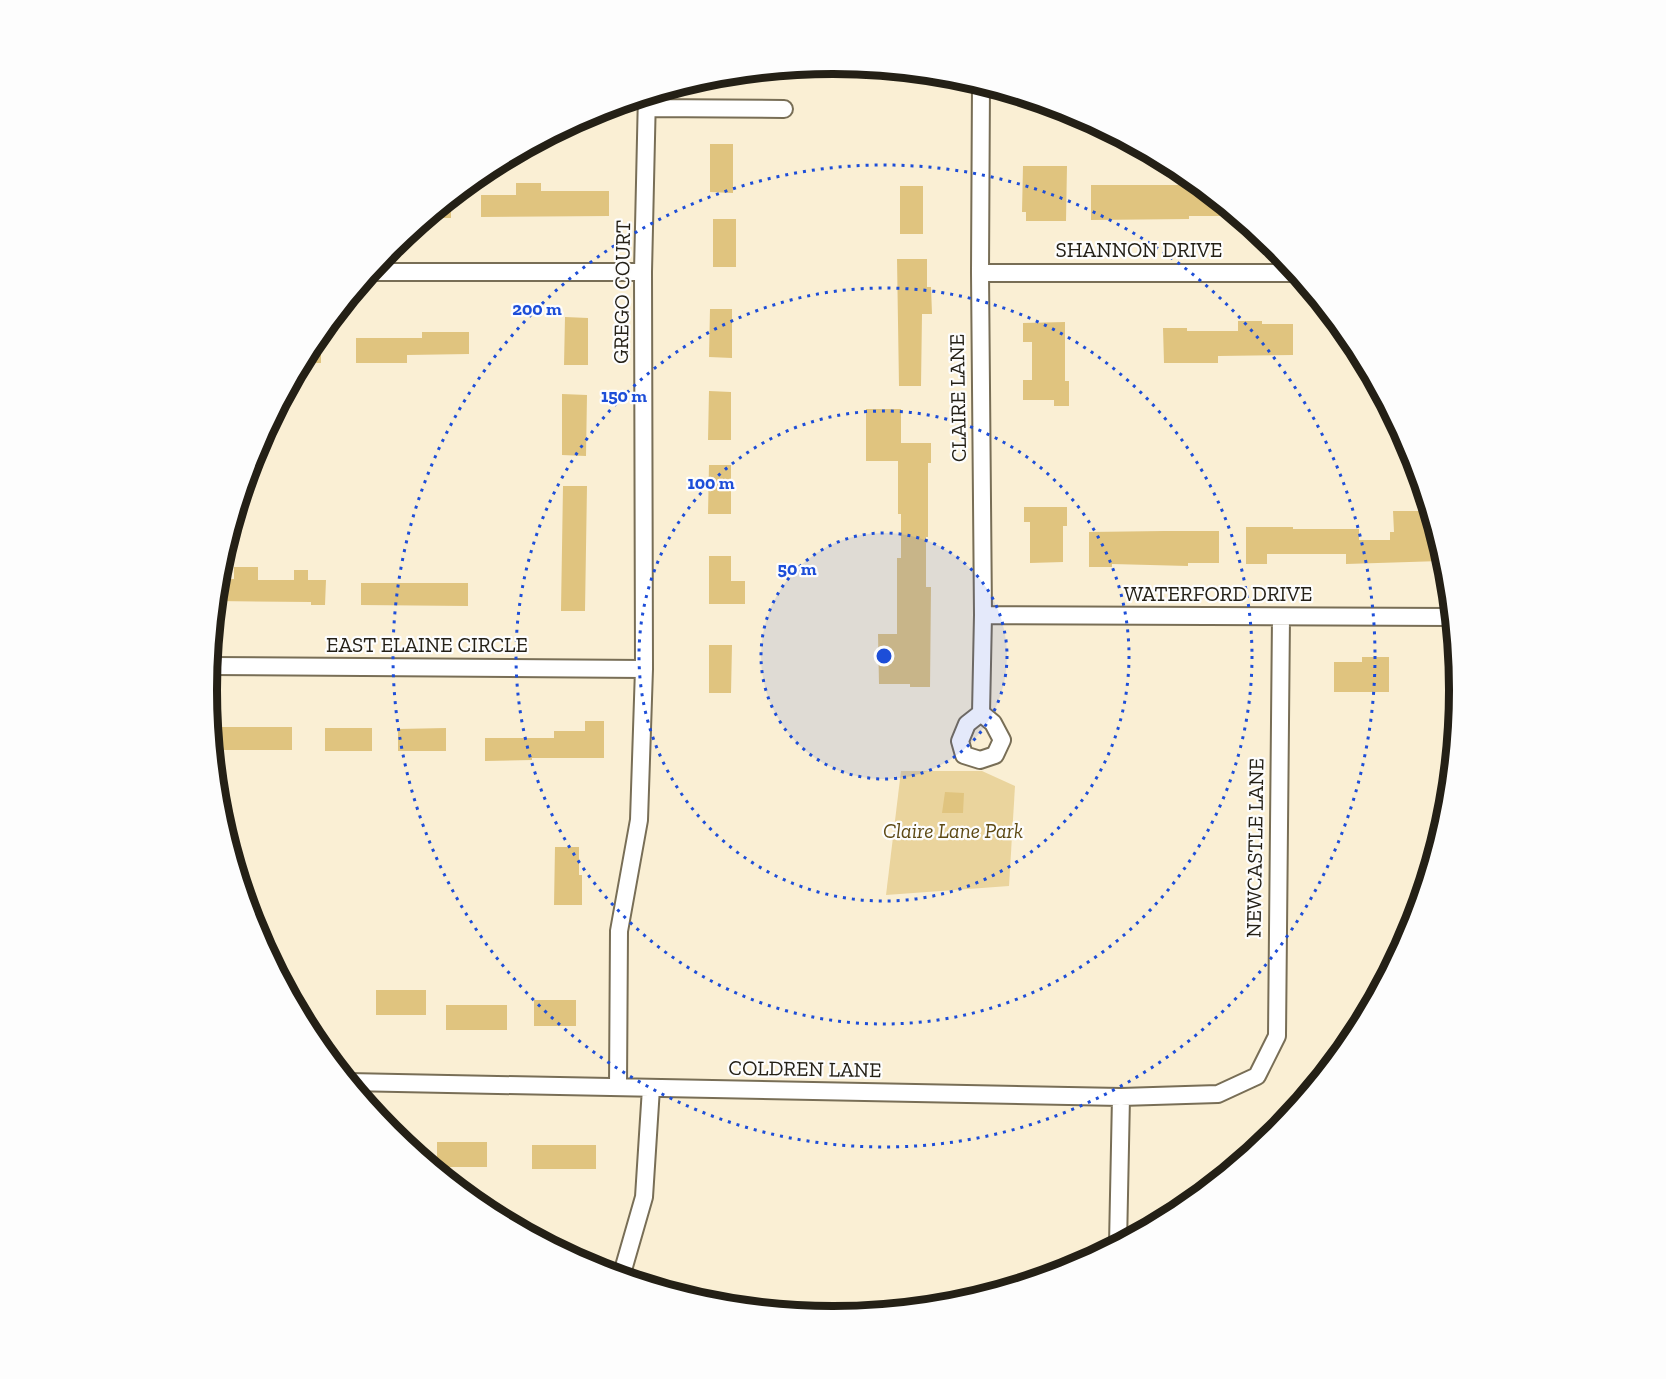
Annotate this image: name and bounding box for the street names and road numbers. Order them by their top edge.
street label: GREGO COURT [608,220,635,364]
street label: SHANNON DRIVE [1056,237,1222,262]
street label: CLAIRE LANE [944,334,971,462]
street label: WATERFORD DRIVE [1124,581,1312,606]
street label: EAST ELAINE CIRCLE [326,632,528,657]
street label: NEWCASTLE LANE [1240,758,1269,938]
street label: COLDREN LANE [728,1055,882,1082]

